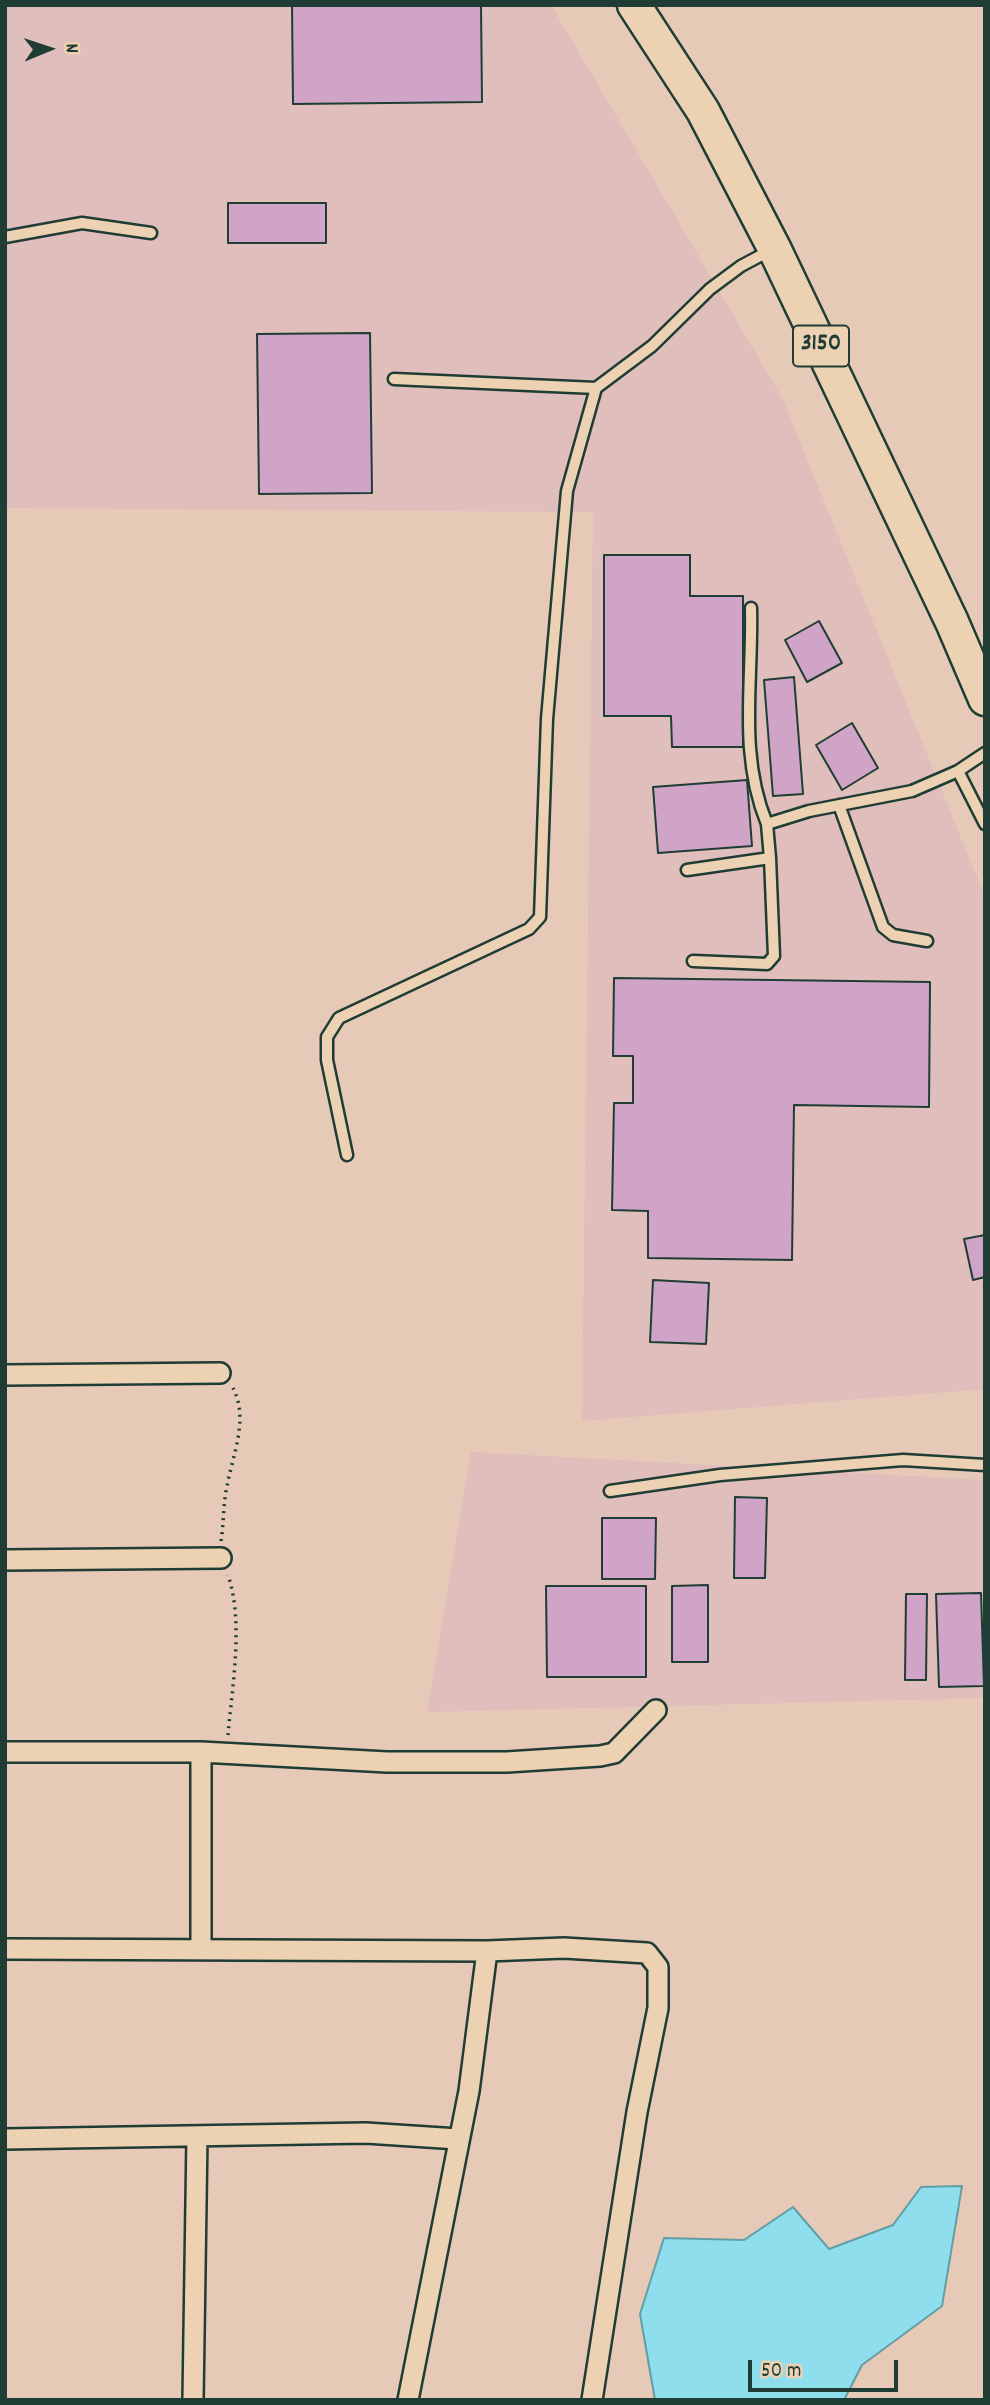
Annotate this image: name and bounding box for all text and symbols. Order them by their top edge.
north arrow [14,14,84,84]
text: N [57,43,84,53]
road number: 3150 [793,326,849,366]
scale bar [752,2346,902,2390]
text: 50 m [761,2357,801,2387]

